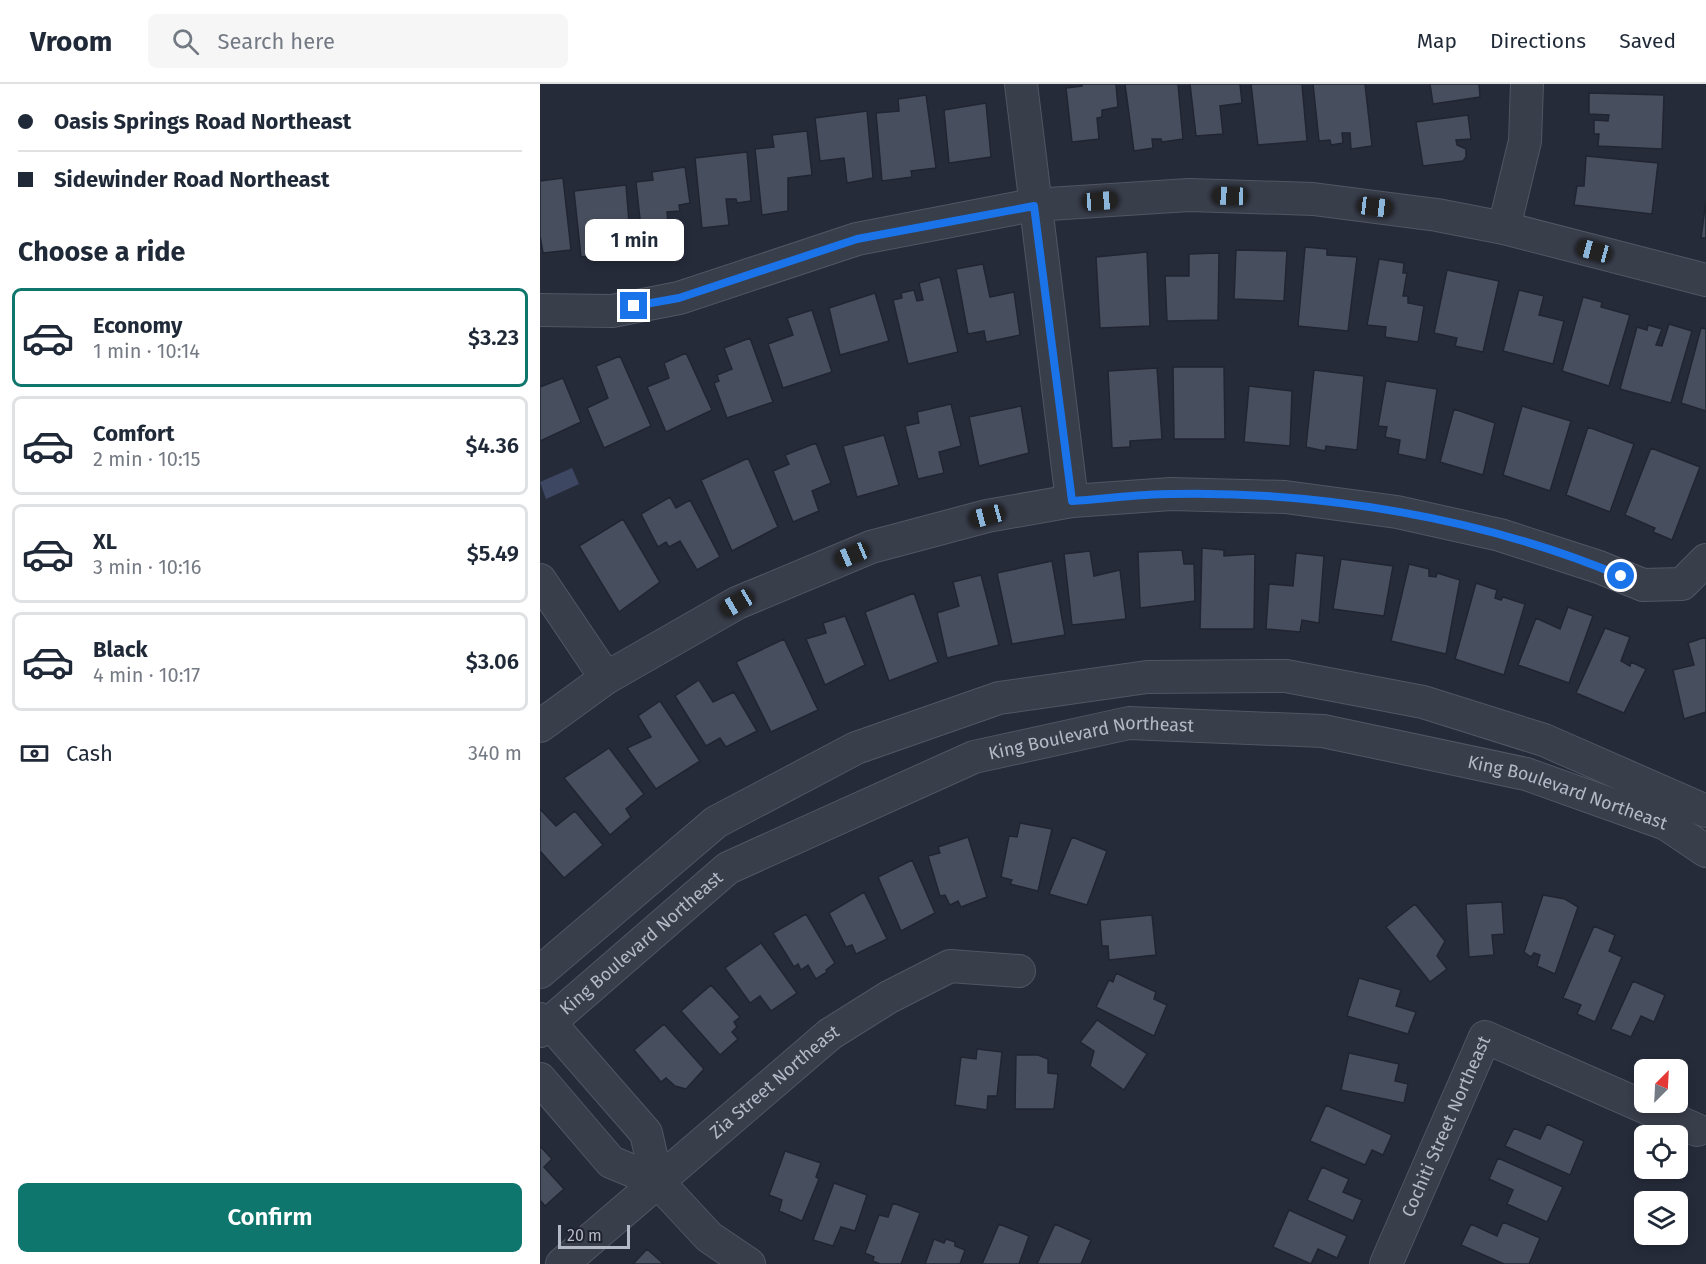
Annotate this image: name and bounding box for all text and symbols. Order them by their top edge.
search box [148,14,568,68]
text: Vroom [30,25,112,58]
icon: search [169,25,202,58]
text: Search here [217,28,335,55]
text: Map [1417,28,1457,54]
text: Directions [1490,28,1586,54]
text: Saved [1619,28,1676,54]
text: Oasis Springs Road Northeast [54,108,351,135]
text: Sidewinder Road Northeast [54,166,330,193]
car [1212,186,1248,206]
car [1081,191,1119,211]
car [1356,196,1394,218]
callout: 1 min [584,219,684,261]
text: 1 min [610,228,659,252]
text: Choose a ride [18,236,185,268]
car [1574,238,1614,264]
route end [620,292,647,319]
icon: car [21,311,75,365]
text: Economy [93,312,182,339]
text: $3.23 [468,324,519,351]
text: 1 min · 10:14 [93,339,200,363]
icon: car [21,419,75,473]
text: Comfort [93,420,174,447]
text: $4.36 [466,432,519,459]
text: 2 min · 10:15 [93,447,201,471]
car [967,503,1007,529]
icon: car [21,527,75,581]
text: XL [93,528,117,555]
text: $5.49 [467,540,519,567]
car [832,540,872,570]
text: 3 min · 10:16 [93,555,201,579]
route start [1607,562,1634,589]
car [717,586,757,620]
icon: car [21,635,75,689]
text: Black [93,636,148,663]
text: $3.06 [466,648,519,675]
text: 4 min · 10:17 [93,663,200,687]
street label: King Boulevard Northeast [986,712,1195,765]
icon: cash [18,737,51,770]
text: Cash [66,740,113,767]
text: 340 m [468,741,522,765]
street label: King Boulevard Northeast [1466,751,1671,835]
street label: King Boulevard Northeast [555,866,728,1020]
street label: Zia Street Northeast [705,1020,844,1143]
street label: Cochiti Street Northeast [1397,1032,1495,1221]
north arrow [1634,1059,1688,1113]
map controls [1634,1059,1688,1245]
button: locate [1634,1125,1688,1179]
button: Confirm [18,1183,522,1252]
button: layers [1634,1191,1688,1245]
scale bar [558,1222,630,1250]
text: 20 m [567,1226,602,1245]

